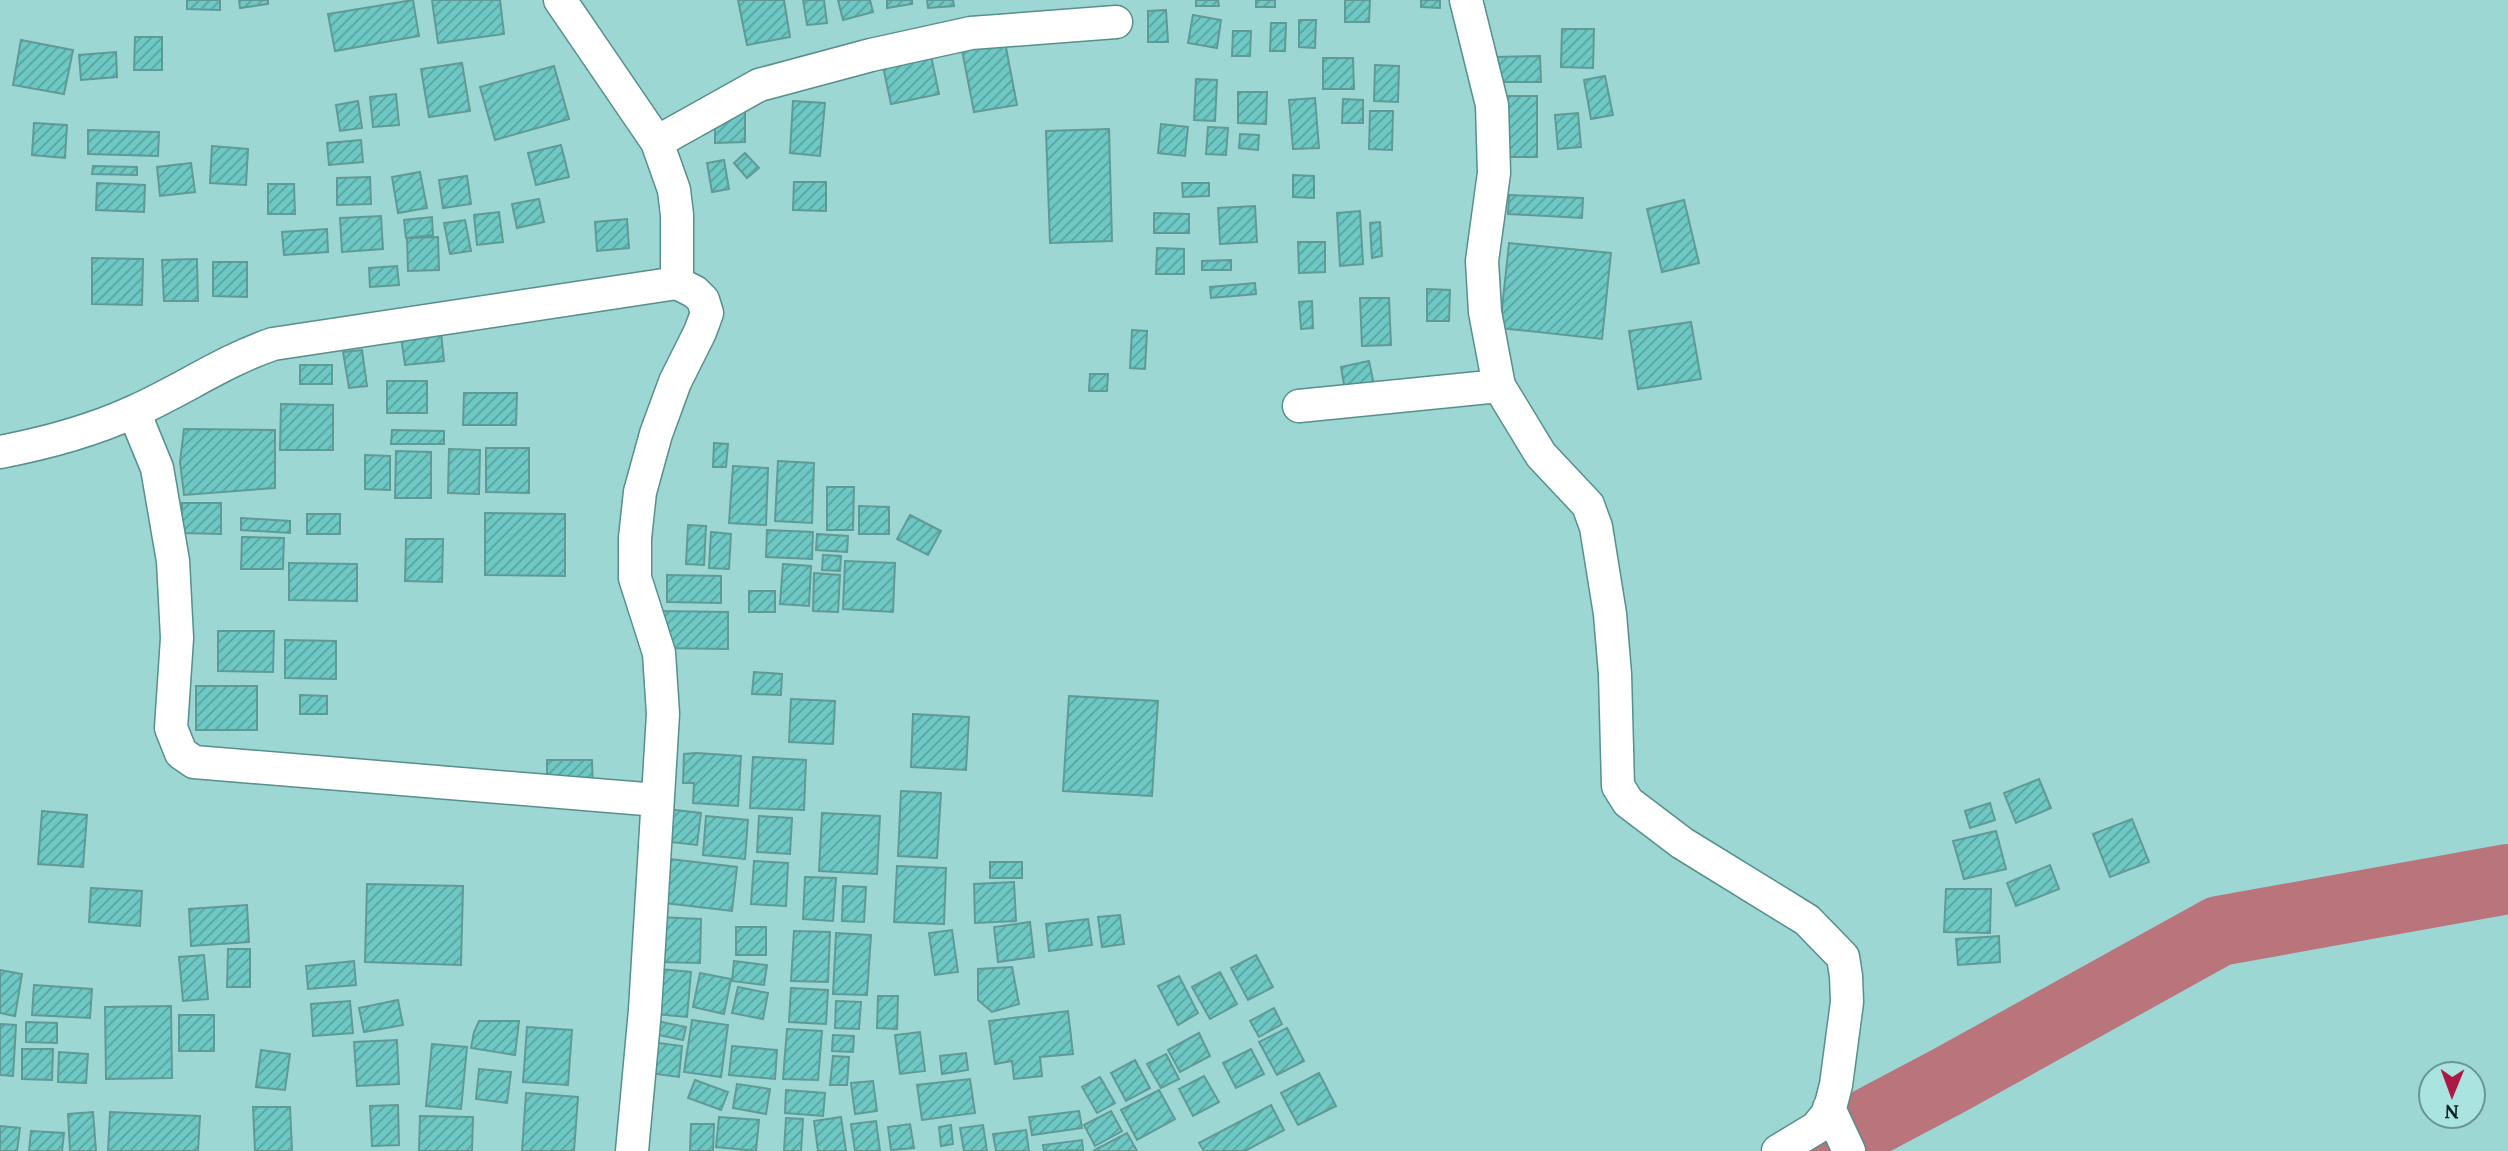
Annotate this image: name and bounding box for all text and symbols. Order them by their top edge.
north arrow [2417,1060,2487,1130]
text: N [2444,1100,2459,1124]

